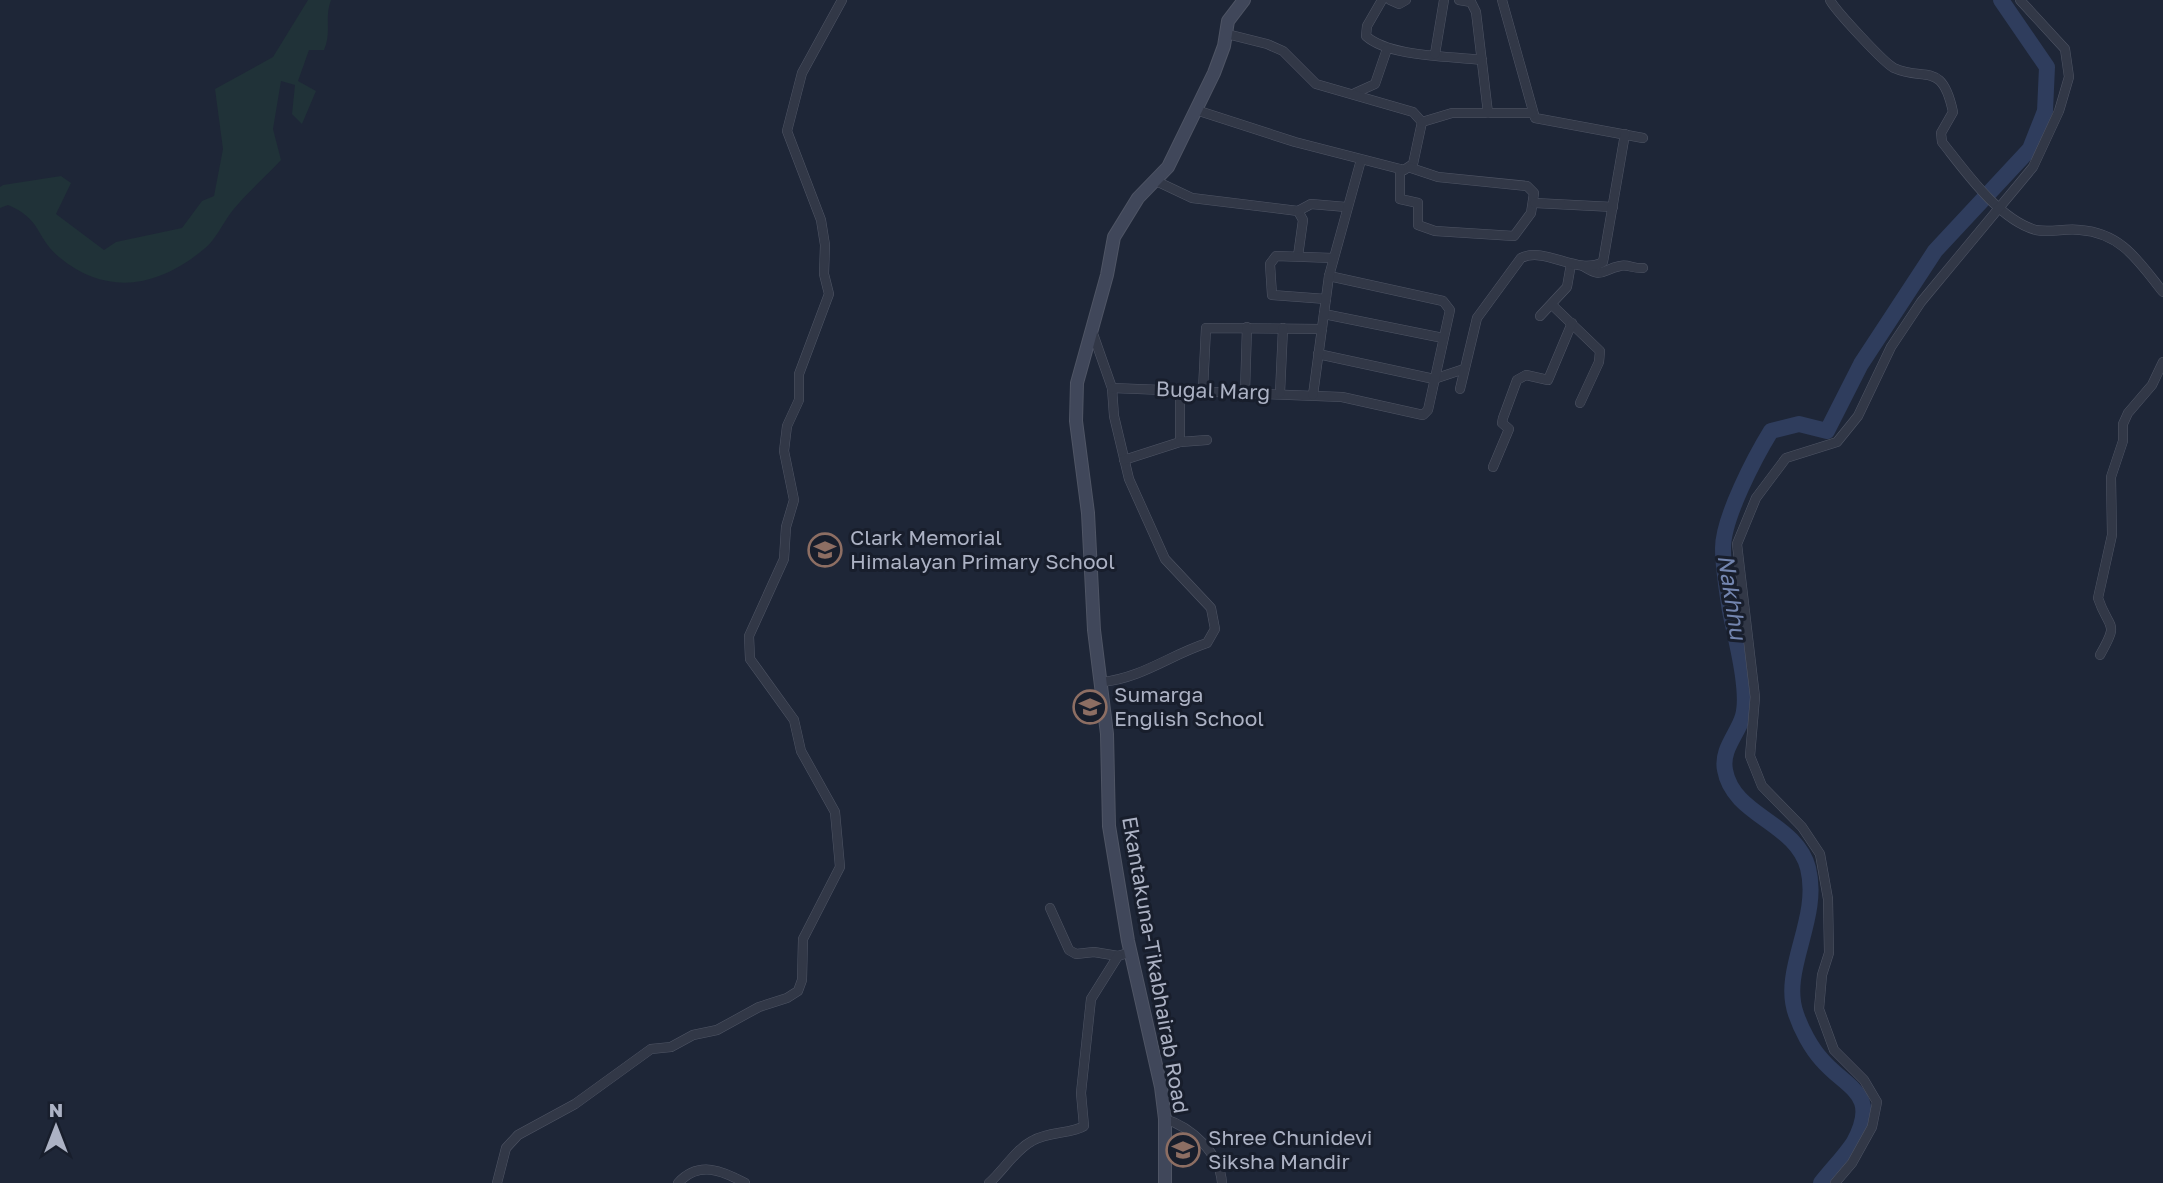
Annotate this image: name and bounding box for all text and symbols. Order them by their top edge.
street label: Bugal Marg [1155,375,1271,405]
place label: Clark Memorial Himalayan Primary School [850,524,1115,574]
school or university icon: Clark Memorial Himalayan Primary School [806,531,844,569]
water label: Nakhhu [1712,552,1754,643]
place label: Sumarga English School [1114,681,1264,731]
school or university icon: Sumarga English School [1071,688,1109,726]
street label: Ekantakuna-Tikabhairab Road [1117,814,1195,1115]
north arrow [21,1092,91,1162]
text: N [49,1098,63,1121]
place label: Shree Chunidevi Siksha Mandir [1208,1124,1372,1174]
school or university icon: Shree Chunidevi Siksha Mandir [1164,1131,1202,1169]

